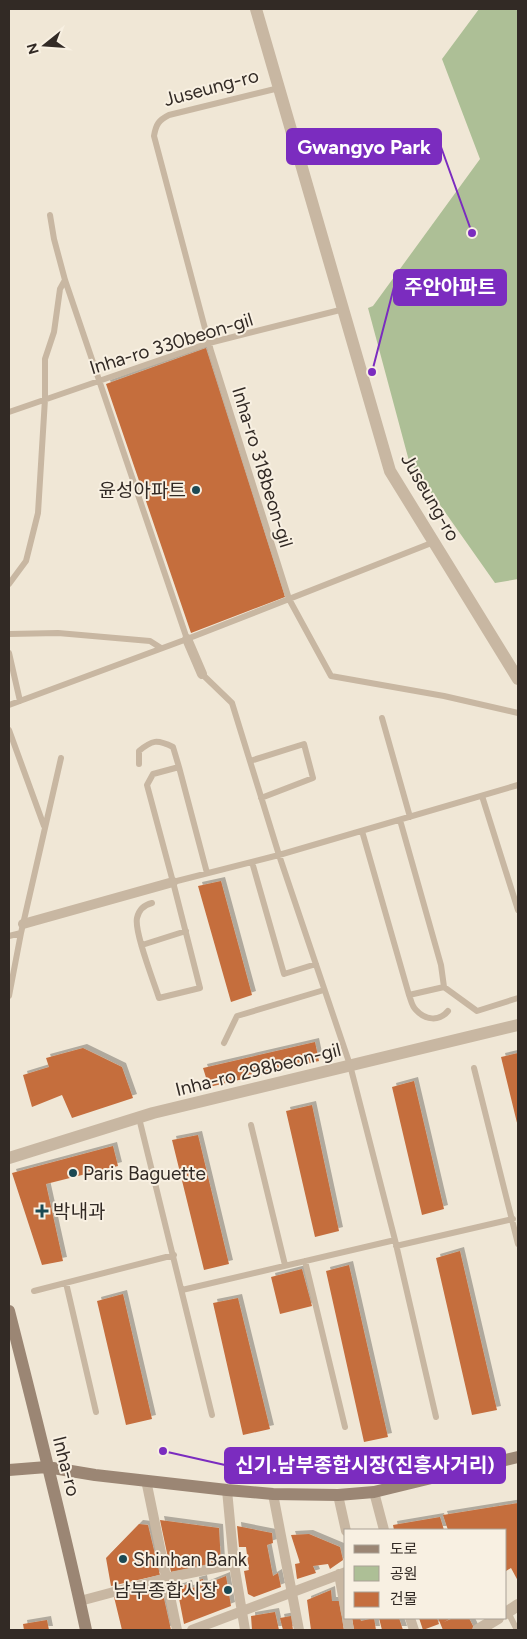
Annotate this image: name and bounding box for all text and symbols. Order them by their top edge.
north arrow [20,20,70,70]
text: N [23,41,43,56]
street label: Juseung-ro [161,64,261,111]
callout: Gwangyo Park [287,129,441,164]
text: Gwangyo Park [297,135,431,159]
callout: 주안아파트 [394,270,506,305]
text: 주안아파트 [404,275,496,299]
street label: Inha-ro 330beon-gil [87,308,256,379]
street label: Inha-ro 318beon-gil [227,384,298,550]
street label: Juseung-ro [396,449,465,545]
place label: 윤성아파트 [99,479,186,502]
marker: 윤성아파트 [190,484,202,496]
street label: Inha-ro 298beon-gil [173,1038,343,1101]
place label: Paris Baguette [83,1162,206,1185]
marker: Paris Baguette [67,1167,79,1179]
place label: 박내과 [53,1200,105,1223]
marker: 박내과 [35,1204,49,1218]
street label: Inha-ro [48,1434,85,1499]
callout: 신기.남부종합시장(진흥사거리) [225,1448,505,1483]
text: 신기.남부종합시장(진흥사거리) [235,1453,495,1477]
legend [344,1529,507,1619]
text: 도로 [390,1540,418,1558]
place label: Shinhan Bank [133,1548,248,1571]
marker: Shinhan Bank [117,1553,129,1565]
text: 공원 [390,1565,418,1583]
place label: 남부종합시장 [113,1579,218,1602]
marker: 남부종합시장 [222,1584,234,1596]
text: 건물 [390,1590,418,1608]

